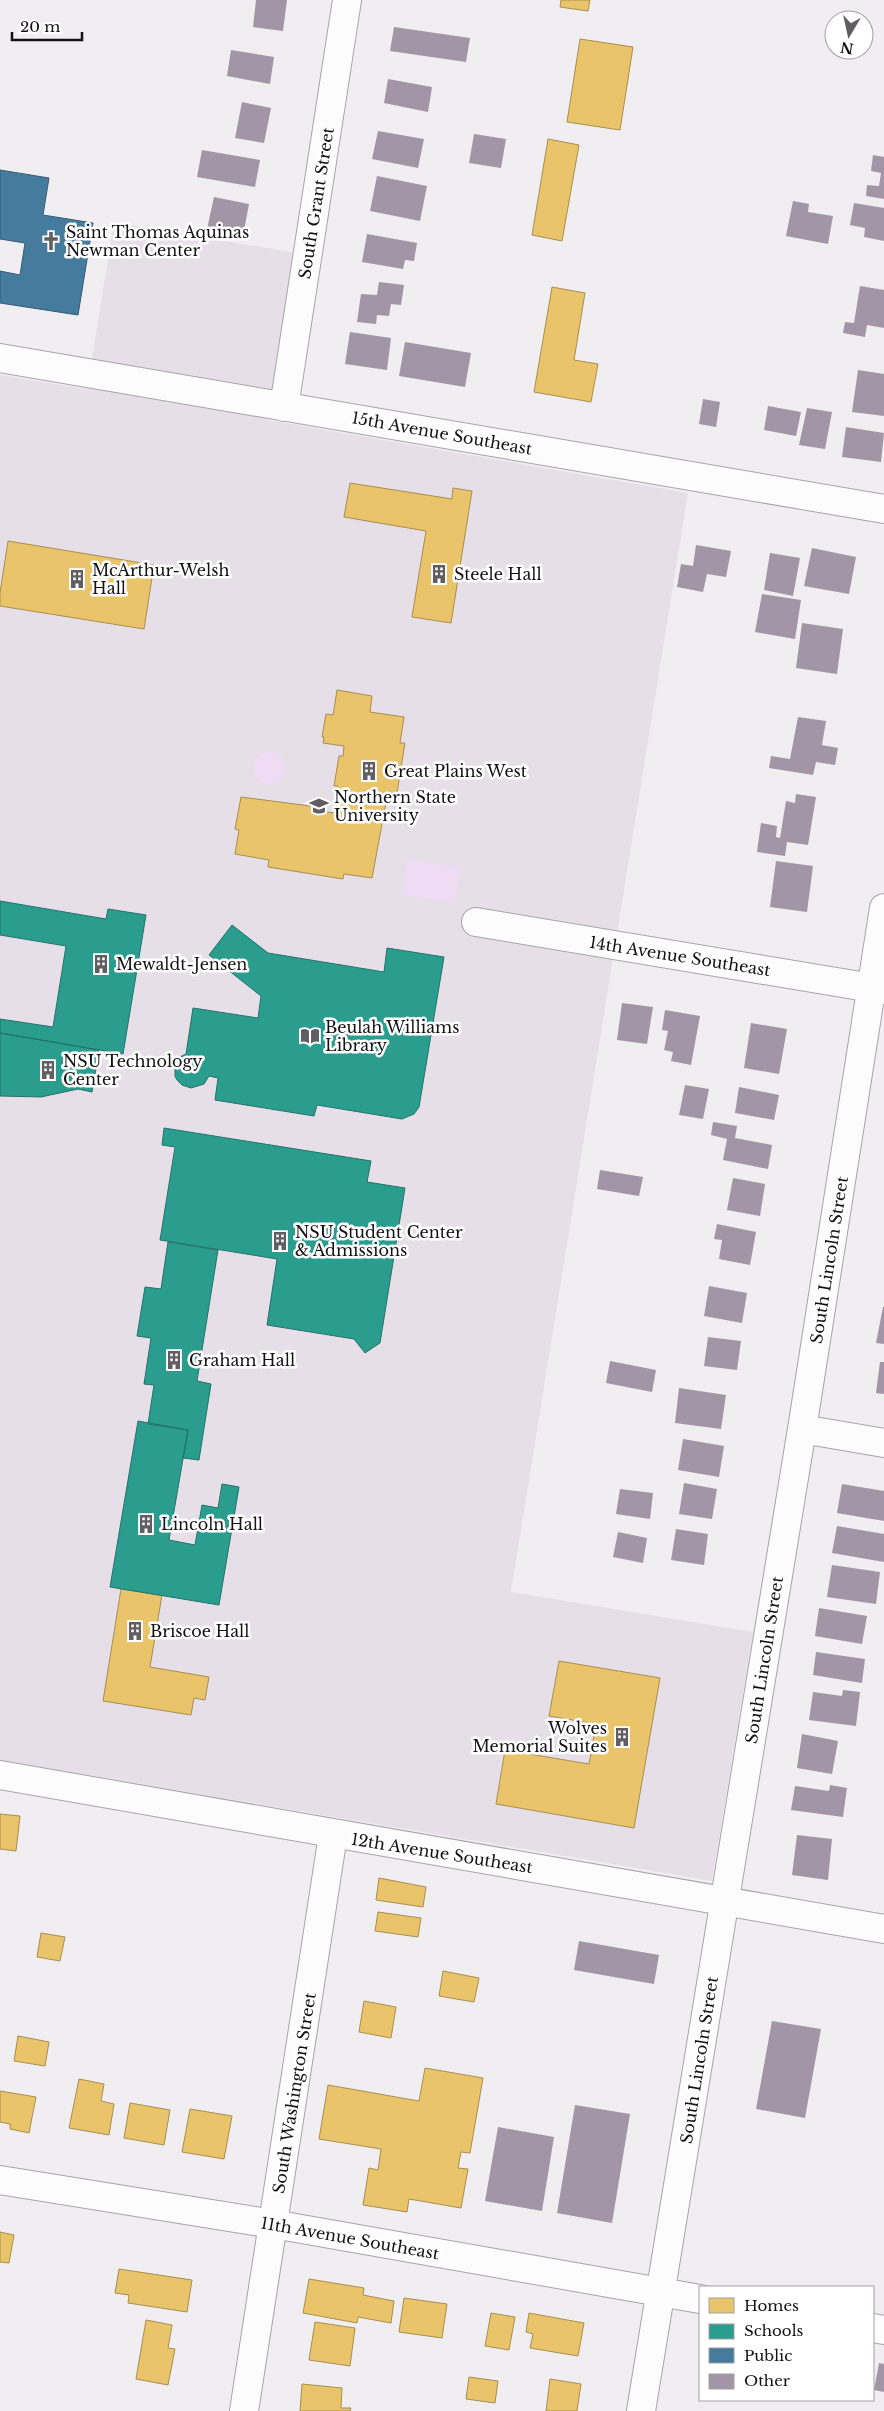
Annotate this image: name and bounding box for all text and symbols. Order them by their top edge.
scale bar [12,10,82,42]
north arrow [824,10,874,60]
text: 20 m [20,17,60,36]
text: N [839,38,855,58]
street label: South Grant Street [294,126,338,280]
place label: Saint Thomas Aquinas Newman Center [66,222,249,260]
church icon: Saint Thomas Aquinas Newman Center [40,230,62,252]
street label: 15th Avenue Southeast [350,407,534,459]
place label: McArthur-Welsh Hall [92,560,229,598]
building icon: Steele Hall [428,563,450,585]
place label: Steele Hall [454,564,542,584]
building icon: McArthur-Welsh Hall [66,568,88,590]
building icon: Great Plains West [358,760,380,782]
place label: Great Plains West [384,761,527,781]
place label: Northern State University [334,787,456,825]
school or university icon: Northern State University [308,795,330,817]
street label: 14th Avenue Southeast [588,932,772,980]
building icon: Mewaldt-Jensen [90,953,112,975]
place label: Mewaldt-Jensen [116,954,247,974]
place label: Beulah Williams Library [325,1017,459,1055]
library icon: Beulah Williams Library [299,1025,321,1047]
place label: NSU Technology Center [63,1051,203,1089]
building icon: NSU Technology Center [37,1059,59,1081]
street label: South Lincoln Street [806,1175,852,1345]
place label: NSU Student Center & Admissions [295,1222,463,1260]
building icon: NSU Student Center & Admissions [269,1230,291,1252]
building icon: Graham Hall [163,1349,185,1371]
place label: Graham Hall [189,1350,295,1370]
building icon: Lincoln Hall [135,1513,157,1535]
place label: Lincoln Hall [161,1514,263,1534]
street label: South Lincoln Street [741,1575,787,1745]
building icon: Briscoe Hall [124,1620,146,1642]
place label: Briscoe Hall [150,1621,250,1641]
place label: Wolves Memorial Suites [472,1718,607,1756]
building icon: Wolves Memorial Suites [611,1726,633,1748]
street label: 12th Avenue Southeast [350,1829,534,1877]
street label: South Lincoln Street [676,1975,722,2145]
street label: South Washington Street [268,1991,320,2195]
street label: 11th Avenue Southeast [259,2212,441,2264]
legend [699,2286,874,2401]
text: Homes [744,2296,799,2315]
text: Schools [744,2321,804,2340]
text: Public [744,2346,792,2365]
text: Other [744,2371,791,2390]

